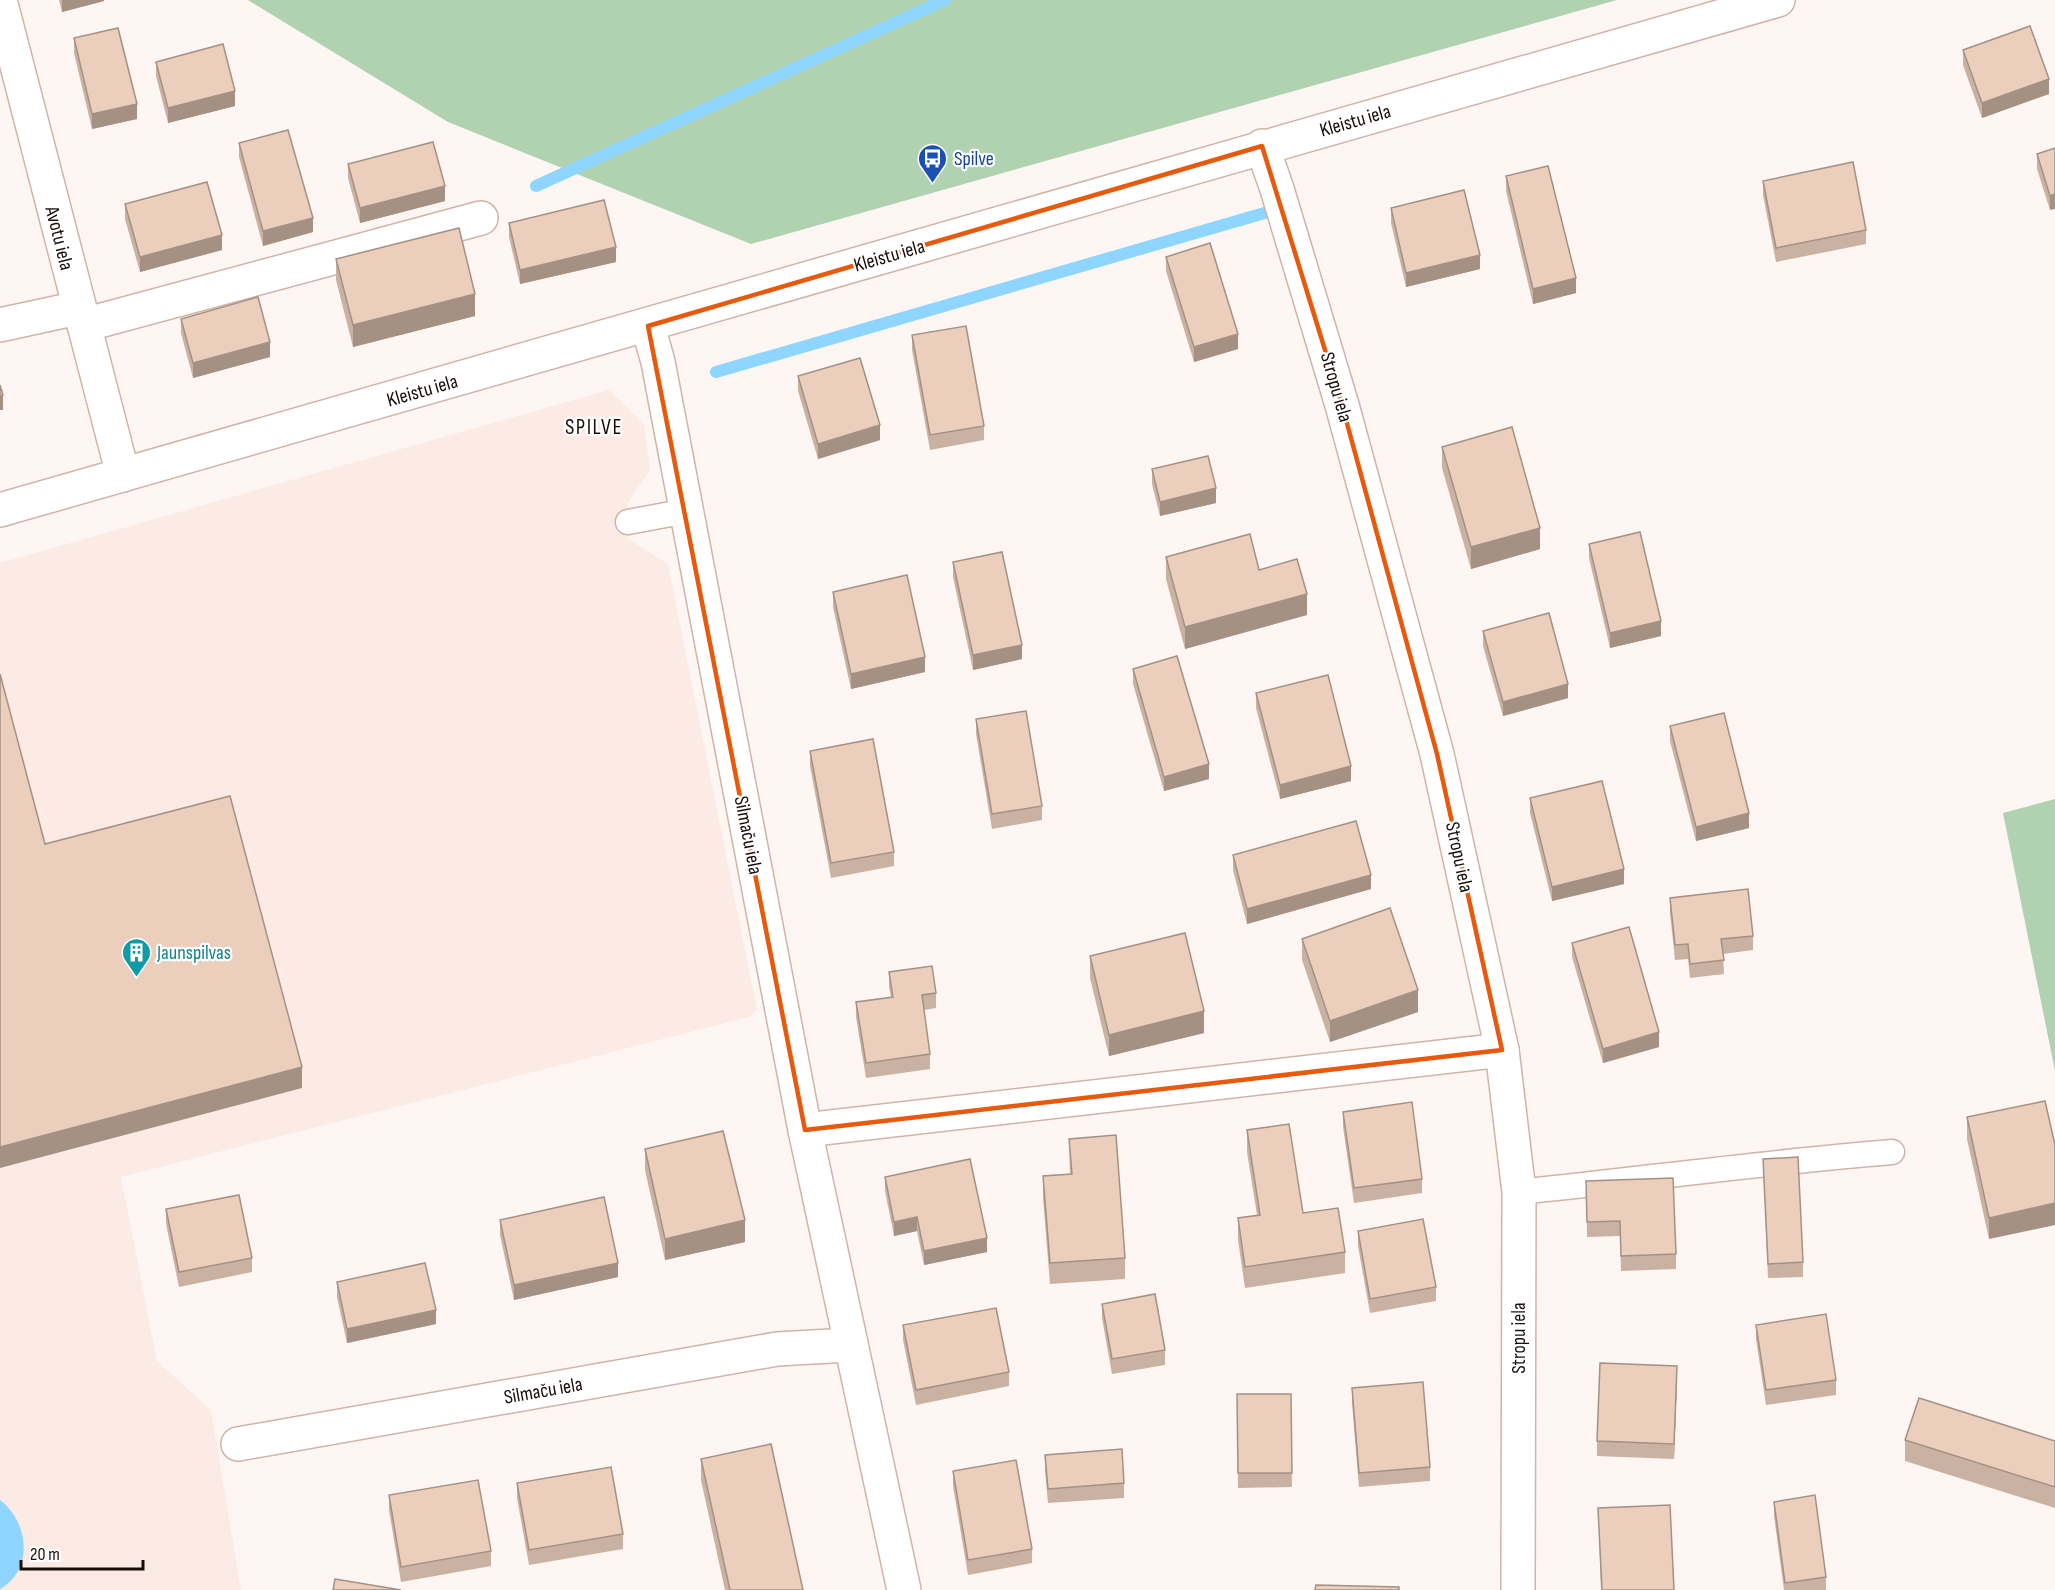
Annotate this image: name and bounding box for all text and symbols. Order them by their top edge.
street label: Kleistu iela [1317,99,1393,143]
bus stop icon: Spilve [917,142,949,184]
place label: Spilve [954,147,994,171]
street label: Avotu iela [39,203,79,273]
street label: Kleistu iela [851,234,927,278]
street label: Stropu iela [1315,350,1357,425]
street label: Kleistu iela [384,369,460,413]
district label: SPILVE [565,414,623,441]
street label: Silmaču iela [729,794,767,876]
street label: Stropu iela [1440,820,1478,895]
building icon: Jaunspilvas [120,936,152,978]
place label: Jaunspilvas [156,941,231,965]
street label: Stropu iela [1507,1302,1531,1374]
street label: Silmaču iela [502,1372,584,1410]
scale bar [21,1533,142,1571]
text: 20 m [30,1544,60,1565]

